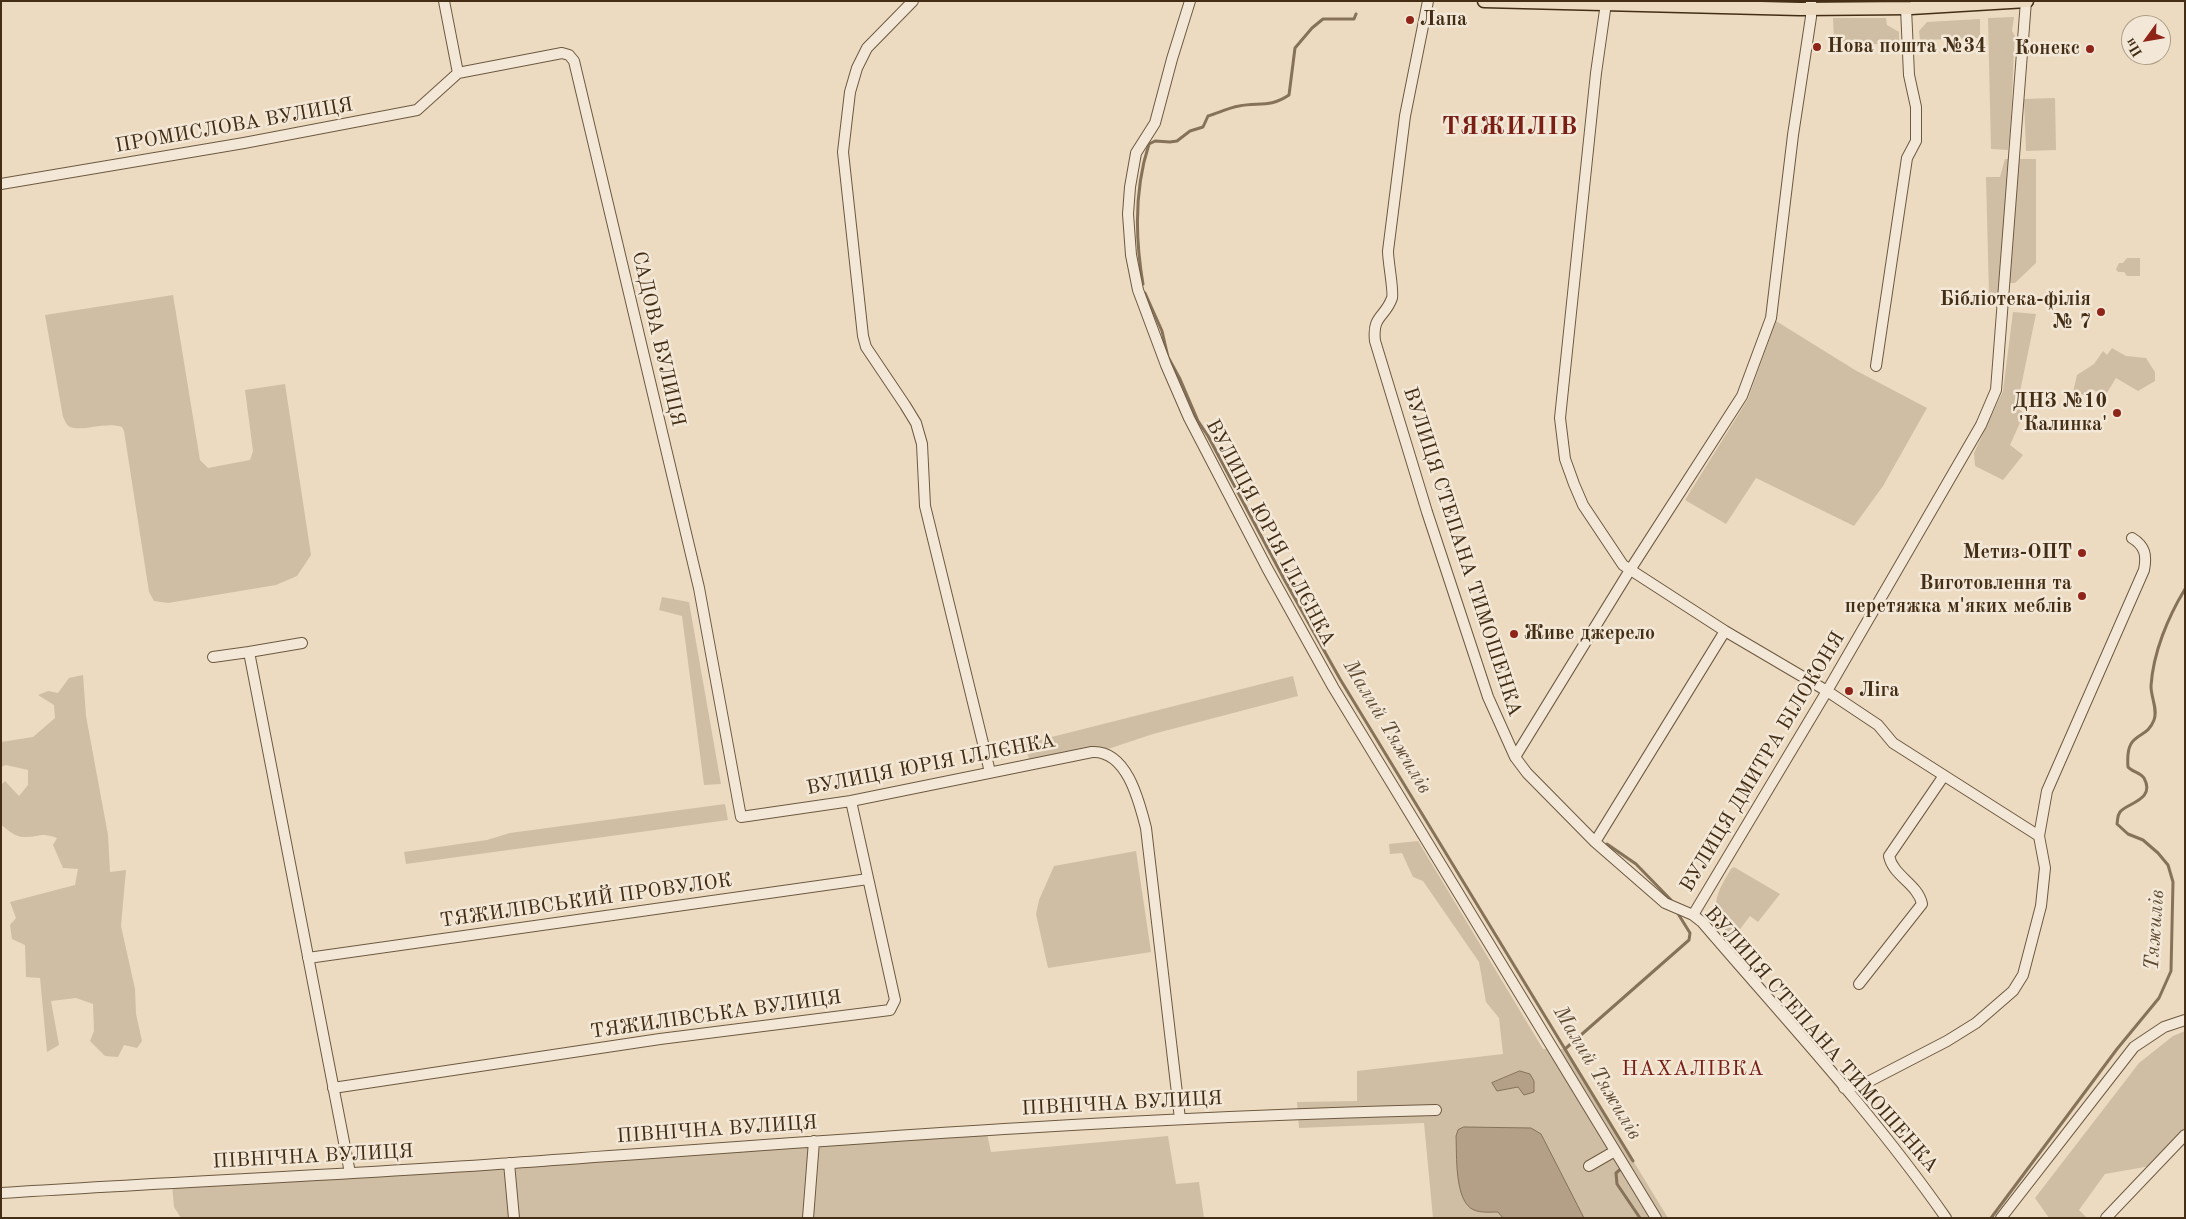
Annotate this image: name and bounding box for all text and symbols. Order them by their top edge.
place label: Лапа [1420,8,1467,32]
marker: Лапа [1404,14,1416,26]
north arrow [2121,15,2171,65]
place label: Нова пошта №34 [1827,35,1987,59]
text: Пн [2123,36,2145,59]
place label: Конекс [2015,37,2080,61]
marker: Нова пошта №34 [1811,41,1823,53]
marker: Конекс [2084,43,2096,55]
street label: ПРОМИСЛОВА ВУЛИЦЯ [113,93,355,159]
district label: ТЯЖИЛІВ [1441,112,1579,142]
street label: САДОВА ВУЛИЦЯ [626,249,690,429]
place label: Бібліотека-філія № 7 [1940,288,2091,335]
marker: Бібліотека-філія № 7 [2095,306,2107,318]
street label: ВУЛИЦЯ СТЕПАНА ТИМОШЕНКА [1397,384,1527,720]
place label: ДНЗ №10 'Калинка' [2013,390,2107,437]
marker: ДНЗ №10 'Калинка' [2111,407,2123,419]
street label: ВУЛИЦЯ ЮРІЯ ІЛЛЄНКА [1200,416,1340,650]
place label: Метиз-ОПТ [1963,541,2072,565]
marker: Метиз-ОПТ [2076,547,2088,559]
place label: Виготовлення та перетяжка м'яких меблів [1845,572,2072,619]
marker: Виготовлення та перетяжка м'яких меблів [2076,590,2088,602]
place label: Живе джерело [1524,622,1655,646]
street label: ВУЛИЦЯ ДМИТРА БІЛОКОНЯ [1676,627,1850,897]
marker: Живе джерело [1508,628,1520,640]
water label: Малий Тяжилів [1337,655,1437,799]
place label: Ліга [1859,679,1899,703]
marker: Ліга [1843,685,1855,697]
street label: ВУЛИЦЯ ЮРІЯ ІЛЛЄНКА [804,729,1058,801]
street label: ТЯЖИЛІВСЬКИЙ ПРОВУЛОК [438,869,734,933]
water label: Тяжилів [2140,889,2170,971]
street label: ВУЛИЦЯ СТЕПАНА ТИМОШЕНКА [1699,902,1943,1178]
street label: ТЯЖИЛІВСЬКА ВУЛИЦЯ [589,985,843,1045]
water label: Малий Тяжилів [1547,1001,1647,1145]
district label: НАХАЛІВКА [1620,1056,1766,1082]
street label: ПІВНІЧНА ВУЛИЦЯ [1021,1087,1223,1121]
street label: ПІВНІЧНА ВУЛИЦЯ [616,1111,818,1149]
street label: ПІВНІЧНА ВУЛИЦЯ [212,1140,414,1174]

